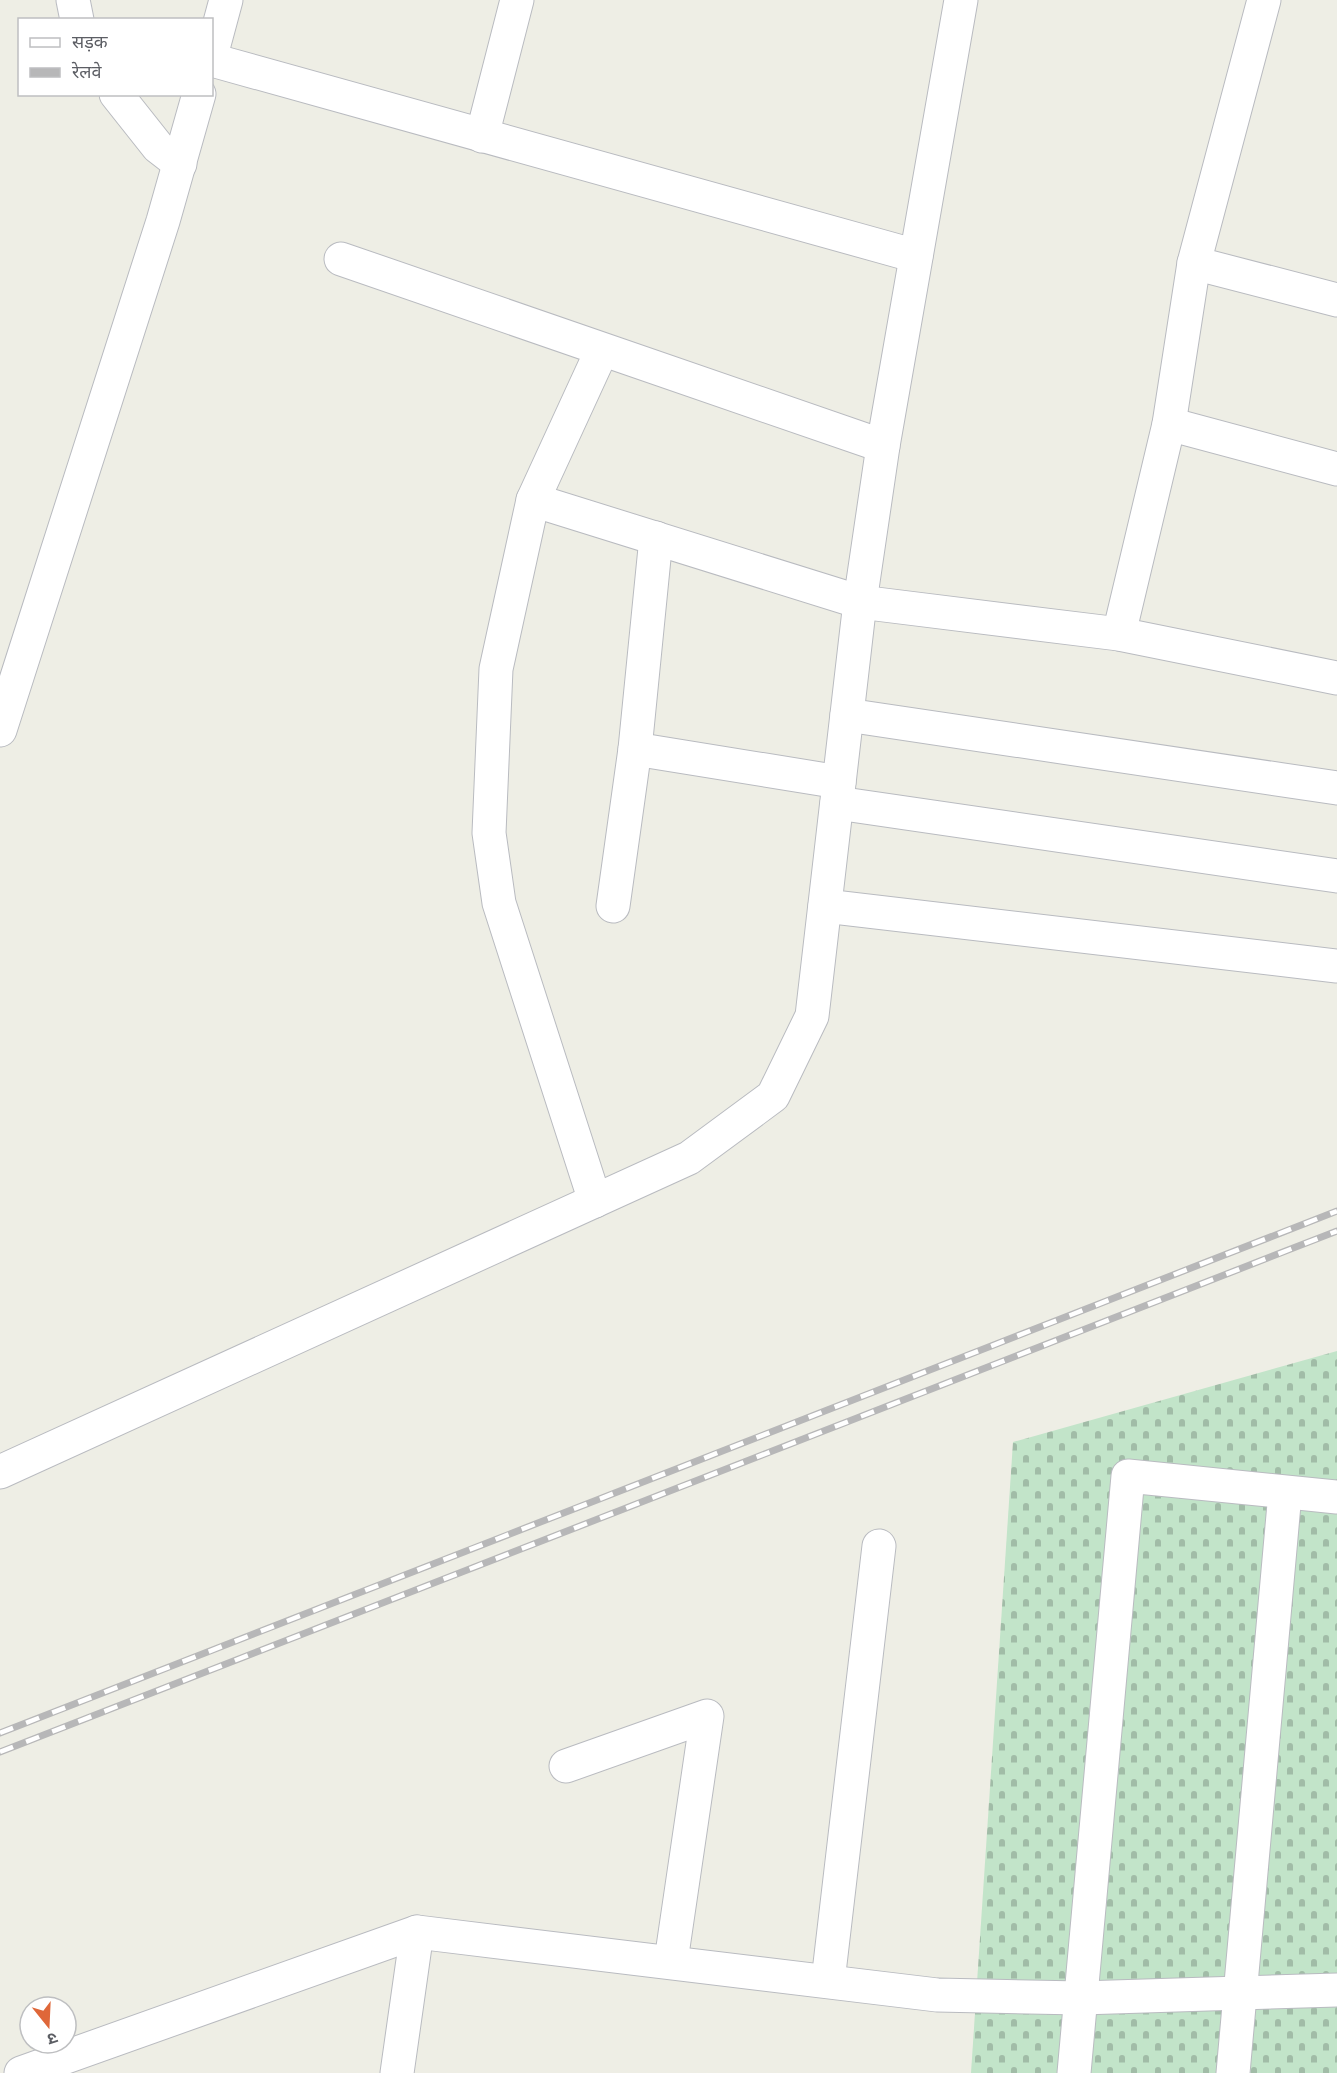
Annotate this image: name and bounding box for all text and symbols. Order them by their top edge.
legend [18,18,213,96]
text: सड़क [72,31,109,52]
text: रेलवे [71,61,103,82]
north arrow [18,1995,78,2055]
text: उ [44,2028,60,2049]

